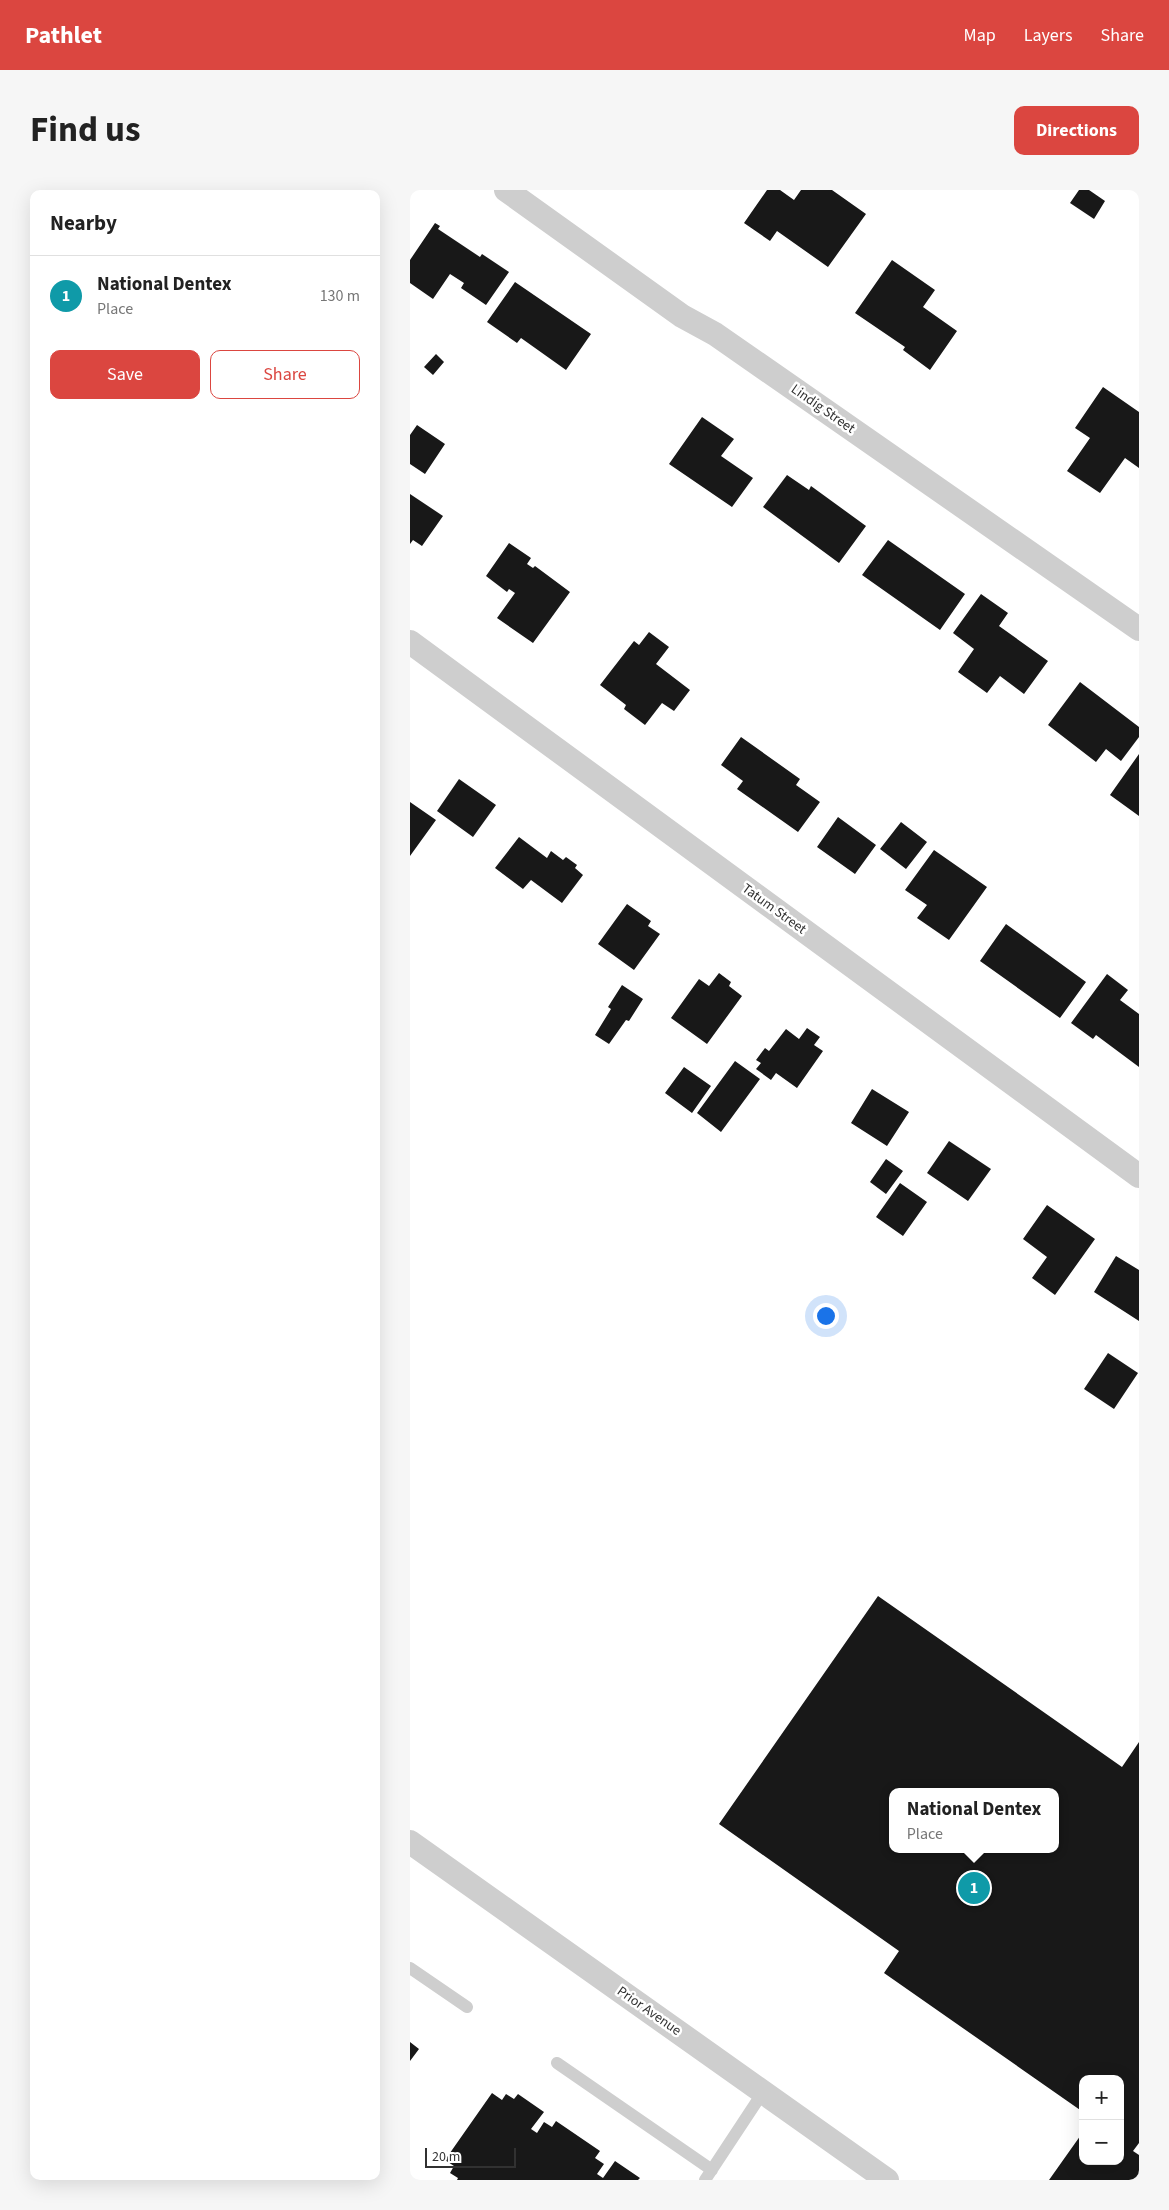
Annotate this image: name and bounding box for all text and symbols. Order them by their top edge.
text: Pathlet [25,18,102,53]
text: Map [964,23,996,48]
text: Layers [1024,23,1073,48]
text: Share [1101,23,1144,48]
text: Find us [30,105,140,155]
button: Directions [1014,106,1139,155]
text: Nearby [50,208,117,238]
text: National Dentex [97,271,231,298]
text: 1 [62,285,70,307]
text: 130 m [320,285,360,307]
text: Place [97,298,133,320]
button: Save [50,350,200,399]
button: Share [210,350,360,399]
street label: Lindig Street [787,380,859,439]
street label: Tatum Street [738,879,811,939]
your location [813,1303,839,1329]
popup [889,1788,1059,1853]
text: National Dentex [907,1796,1041,1823]
text: Place [907,1823,943,1845]
pin: 1 [958,1869,990,1907]
street label: Prior Avenue [613,1981,685,2041]
map controls [1079,2075,1124,2165]
button: + [1079,2075,1124,2120]
button: − [1079,2120,1124,2165]
scale bar [425,2145,516,2168]
text: 20 m [432,2147,460,2167]

